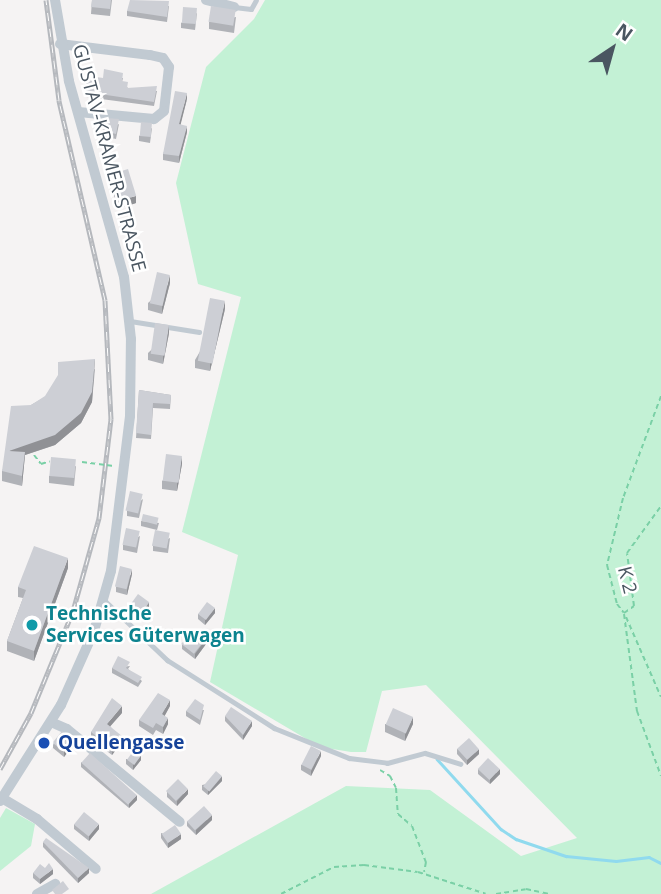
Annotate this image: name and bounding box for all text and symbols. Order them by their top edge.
north arrow [577,14,647,84]
text: N [610,17,638,47]
street label: GUSTAV-KRAMER-STRASSE [68,42,150,274]
street label: K 2 [613,564,641,596]
place label: Technische Services Güterwagen [46,603,245,647]
marker: Technische Services Güterwagen [24,617,40,633]
place label: Quellengasse [58,732,184,754]
marker: Quellengasse [36,735,52,751]

